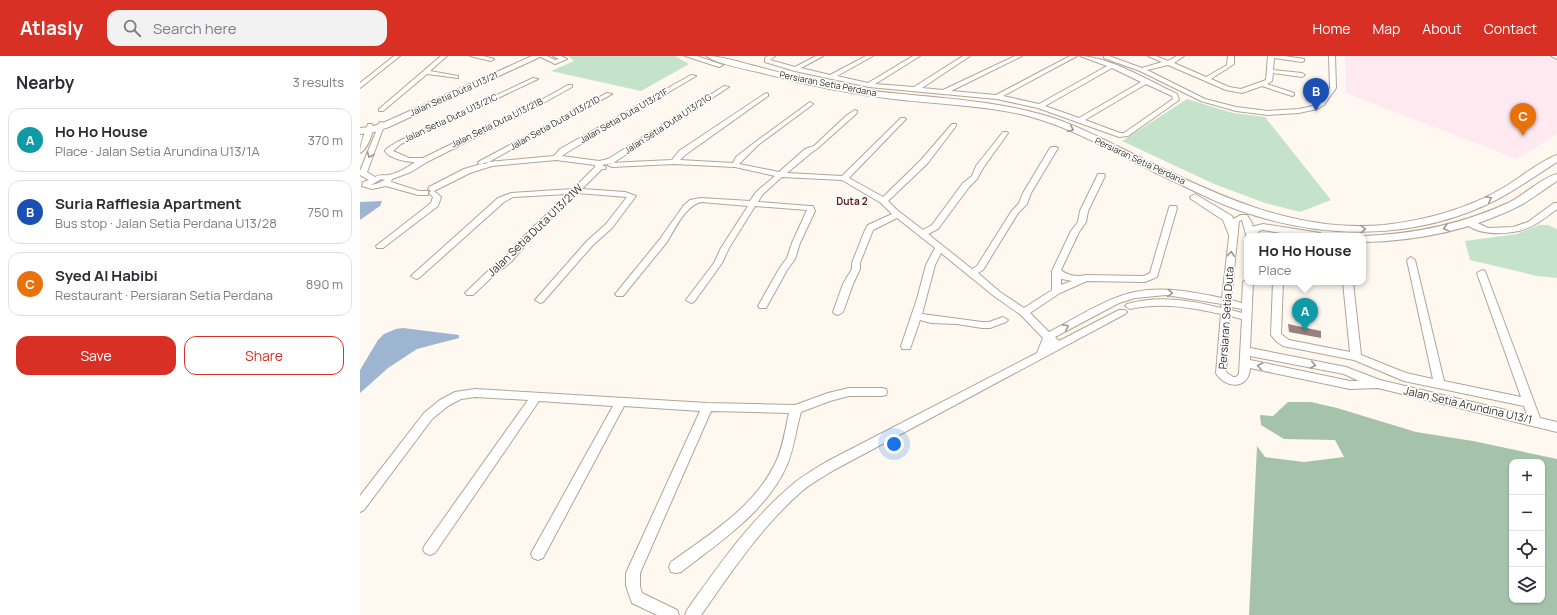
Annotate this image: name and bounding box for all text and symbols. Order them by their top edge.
search box [107,10,387,46]
text: Atlasly [20,15,83,41]
icon: search [121,17,143,39]
text: Search here [153,18,236,39]
text: Home [1313,19,1350,38]
text: Map [1372,19,1400,38]
text: About [1422,19,1462,38]
text: Contact [1484,19,1537,38]
street label: Jalan Setia Duta U13/21 [408,68,500,119]
street label: Persiaran Setia Perdana [778,68,878,99]
text: Nearby [16,71,74,94]
text: 3 results [292,73,344,91]
pin: B [1303,78,1329,111]
street label: Jalan Setia Duta U13/21F [577,85,671,146]
street label: Jalan Setia Duta U13/21C [402,90,500,145]
street label: Jalan Setia Duta U13/21G [621,90,715,157]
street label: Jalan Setia Duta U13/21D [507,92,602,153]
street label: Jalan Setia Duta U13/21B [449,94,545,151]
pin: C [1510,103,1536,136]
text: Ho Ho House [55,121,148,142]
one-way arrow [1067,124,1075,132]
text: A [26,131,34,149]
text: 370 m [308,131,343,149]
street label: Persiaran Setia Perdana [1093,134,1188,187]
text: Place · Jalan Setia Arundina U13/1A [55,142,260,160]
one-way arrow [367,151,375,159]
street label: Jalan Setia Duta U13/21W [484,180,586,279]
text: Suria Rafflesia Apartment [55,193,241,214]
district label: Duta 2 [836,194,868,208]
one-way arrow [1485,196,1492,204]
text: B [26,203,34,221]
text: 750 m [307,203,343,221]
text: Bus stop · Jalan Setia Perdana U13/28 [55,214,277,232]
one-way arrow [1443,223,1450,232]
one-way arrow [1360,225,1366,233]
popup [1244,233,1366,285]
text: Ho Ho House [1259,240,1351,261]
one-way arrow [1226,251,1235,257]
text: Place [1259,261,1291,279]
text: Syed Al Habibi [55,265,158,286]
street label: Persiaran Setia Duta [1214,266,1237,370]
text: C [25,275,35,293]
text: 890 m [306,275,343,293]
text: Restaurant · Persiaran Setia Perdana [55,286,273,304]
one-way arrow [1167,289,1173,298]
pin: A [1292,298,1318,331]
one-way arrow [1062,324,1069,332]
button: Save [16,336,176,375]
button: Share [184,336,344,375]
one-way arrow [1310,360,1316,368]
one-way arrow [1257,362,1263,370]
street label: Jalan Setia Arundina U13/1 [1402,382,1534,427]
your location [884,434,904,454]
map controls [1509,459,1545,603]
button: + [1509,459,1545,495]
button: − [1509,495,1545,531]
button: locate [1509,531,1545,567]
button: layers [1509,567,1545,603]

